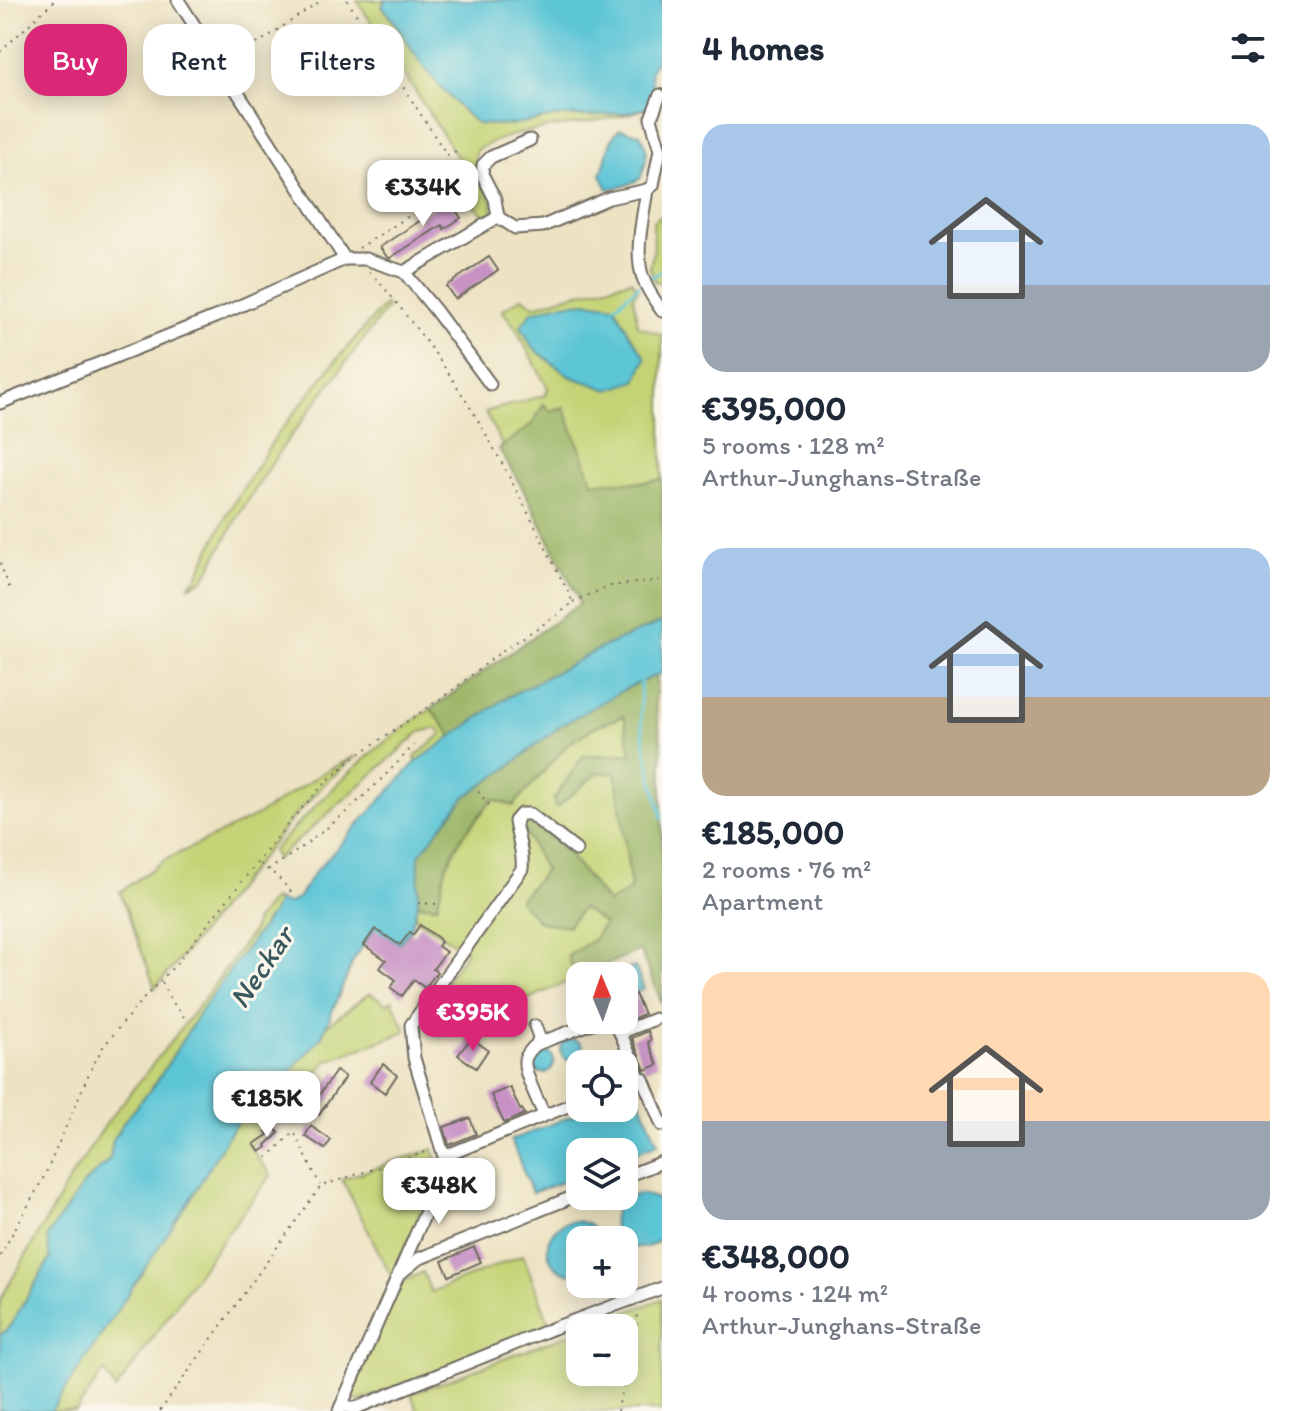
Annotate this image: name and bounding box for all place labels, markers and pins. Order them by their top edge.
pin: €334K [367,160,479,228]
pin: €395K [417,985,529,1053]
pin: €185K [211,1071,323,1139]
pin: €348K [383,1158,495,1226]

